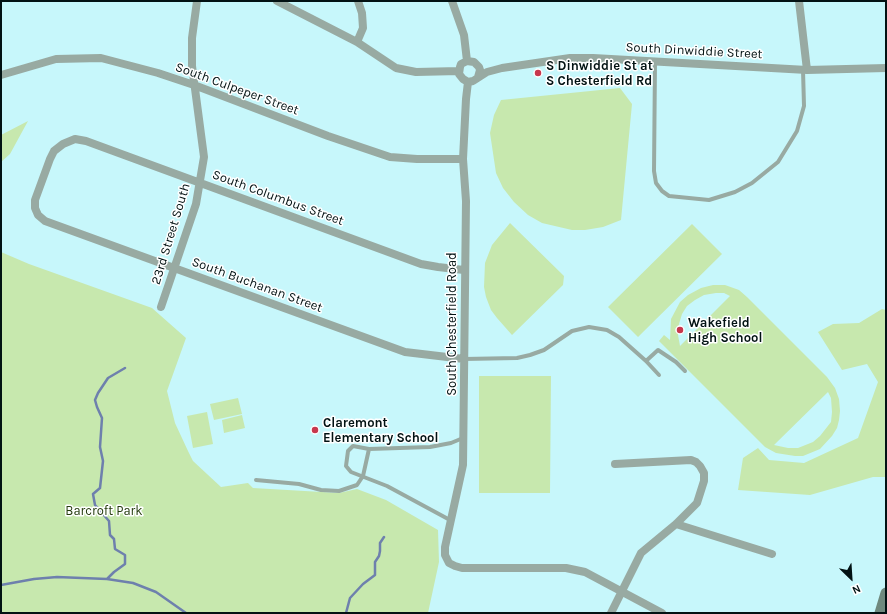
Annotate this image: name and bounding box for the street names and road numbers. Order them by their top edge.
street label: South Dinwiddie Street [625,40,763,62]
street label: South Culpeper Street [173,59,301,119]
street label: South Columbus Street [210,167,346,229]
street label: 23rd Street South [148,181,194,287]
street label: South Chesterfield Road [444,252,460,396]
street label: South Buchanan Street [190,254,324,316]

